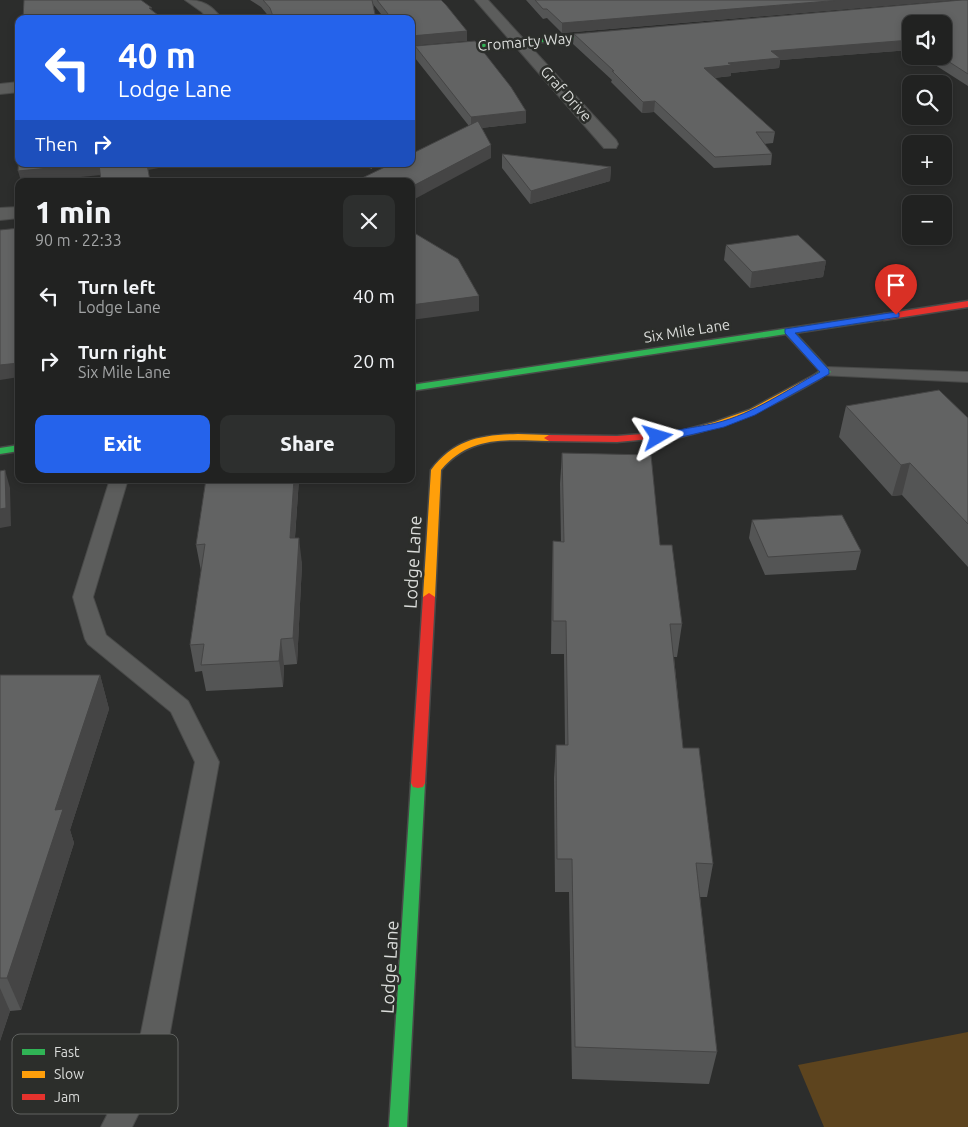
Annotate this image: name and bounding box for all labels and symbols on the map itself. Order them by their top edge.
street label: Cromarty Way [477,29,573,54]
street label: Graf Drive [537,63,595,125]
pin [875,264,917,315]
street label: Six Mile Lane [643,315,731,346]
position arrow [631,410,683,462]
street label: Lodge Lane [400,515,424,609]
street label: Lodge Lane [377,920,401,1014]
legend [12,1034,178,1114]
text: Fast [54,1044,80,1060]
text: Slow [54,1066,84,1082]
text: Jam [54,1089,80,1105]

